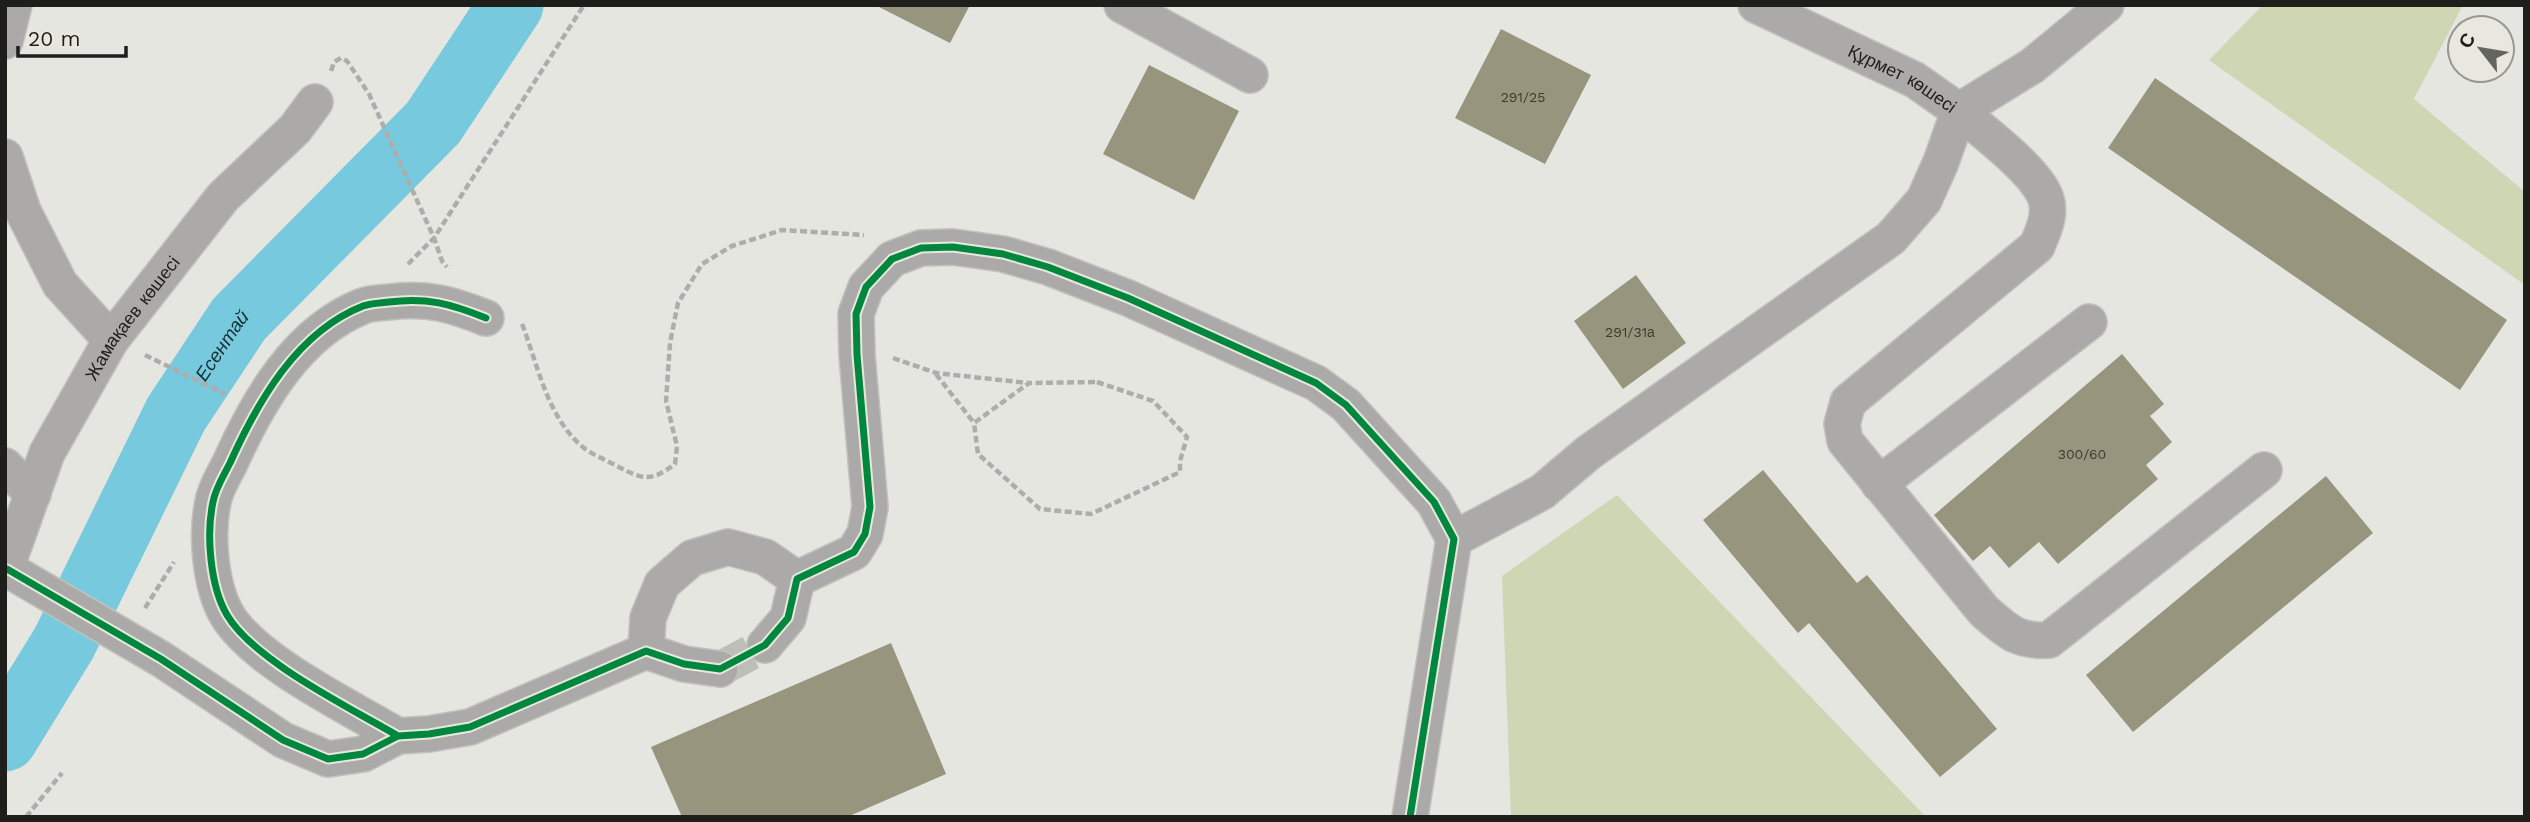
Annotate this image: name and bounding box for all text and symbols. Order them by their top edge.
scale bar [18,14,126,58]
north arrow [2446,14,2516,84]
text: 20 m [28,26,80,51]
text: С [2453,28,2480,52]
street label: Құрмет көшесі [1845,40,1961,117]
house number: 291/25 [1501,89,1545,105]
street label: Жамақаев көшесі [80,252,183,384]
water label: Есентай [190,305,253,385]
house number: 291/31а [1605,324,1655,340]
house number: 300/60 [2058,446,2106,462]

